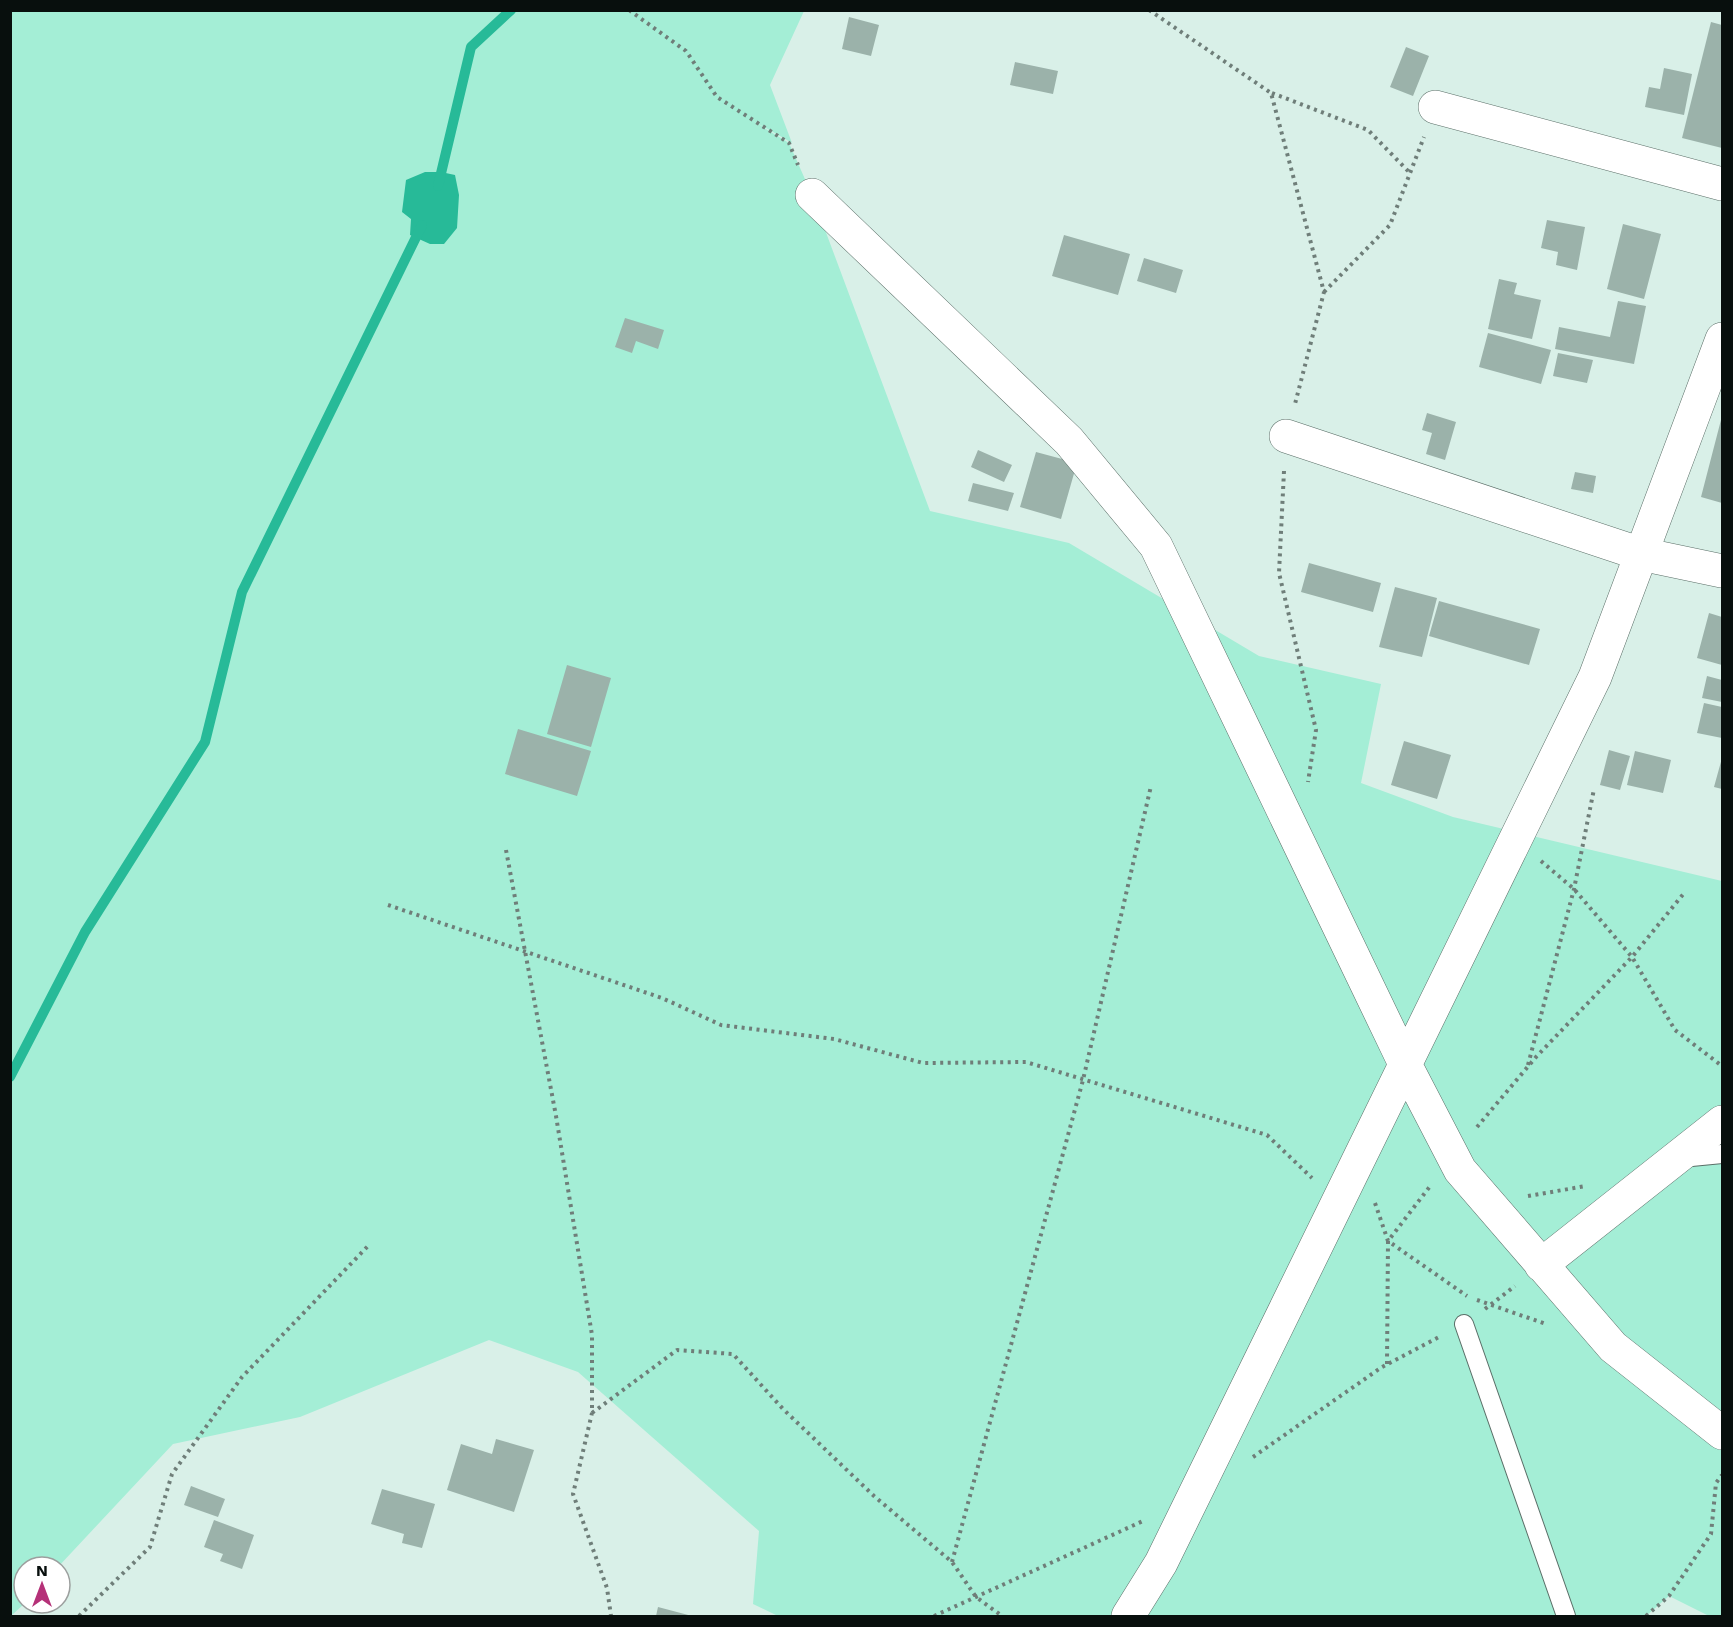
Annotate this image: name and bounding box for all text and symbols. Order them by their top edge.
north arrow [12,1555,72,1615]
text: N [36,1561,48,1580]

